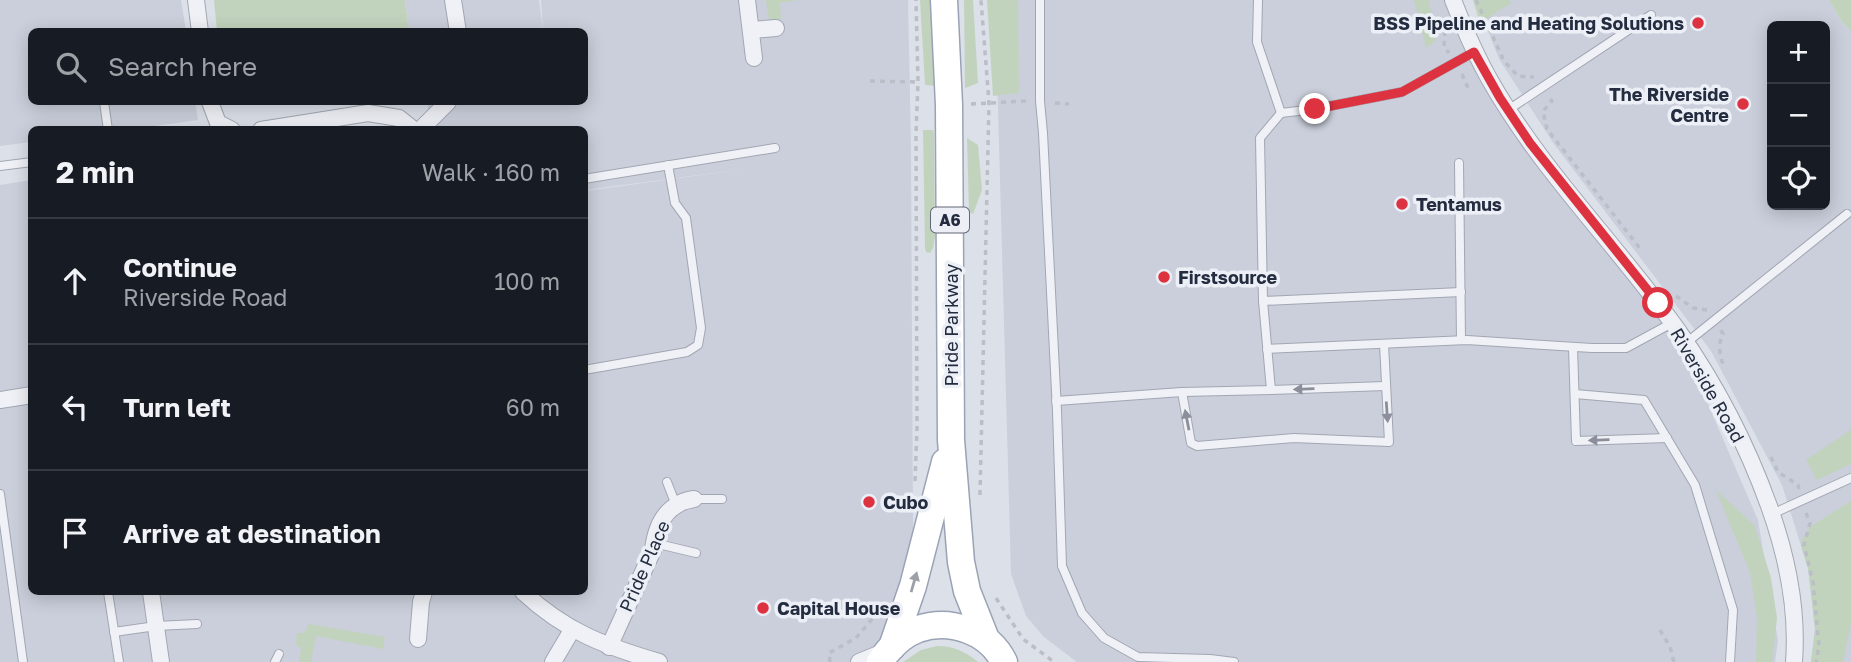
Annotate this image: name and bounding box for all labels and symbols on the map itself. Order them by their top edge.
place label: BSS Pipeline and Heating Solutions [1373,12,1684,34]
marker: BSS Pipeline and Heating Solutions [1690,15,1706,31]
place label: The Riverside Centre [1609,83,1729,126]
route end [1299,93,1330,124]
marker: The Riverside Centre [1735,96,1751,112]
place label: Tentamus [1416,193,1502,215]
marker: Tentamus [1394,196,1410,212]
road number: A6 [931,208,969,232]
street label: Pride Parkway [940,264,962,386]
place label: Firstsource [1178,266,1278,288]
marker: Firstsource [1156,269,1172,285]
route start [1642,287,1673,318]
street label: Riverside Road [1666,324,1750,446]
one-way arrow [1292,383,1314,394]
one-way arrow [1382,401,1393,423]
one-way arrow [1181,409,1192,431]
one-way arrow [1588,435,1610,446]
place label: Cubo [883,491,929,513]
marker: Cubo [861,494,877,510]
street label: Pride Place [614,517,674,615]
one-way arrow [909,571,920,593]
place label: Capital House [777,597,901,619]
marker: Capital House [755,600,771,616]

